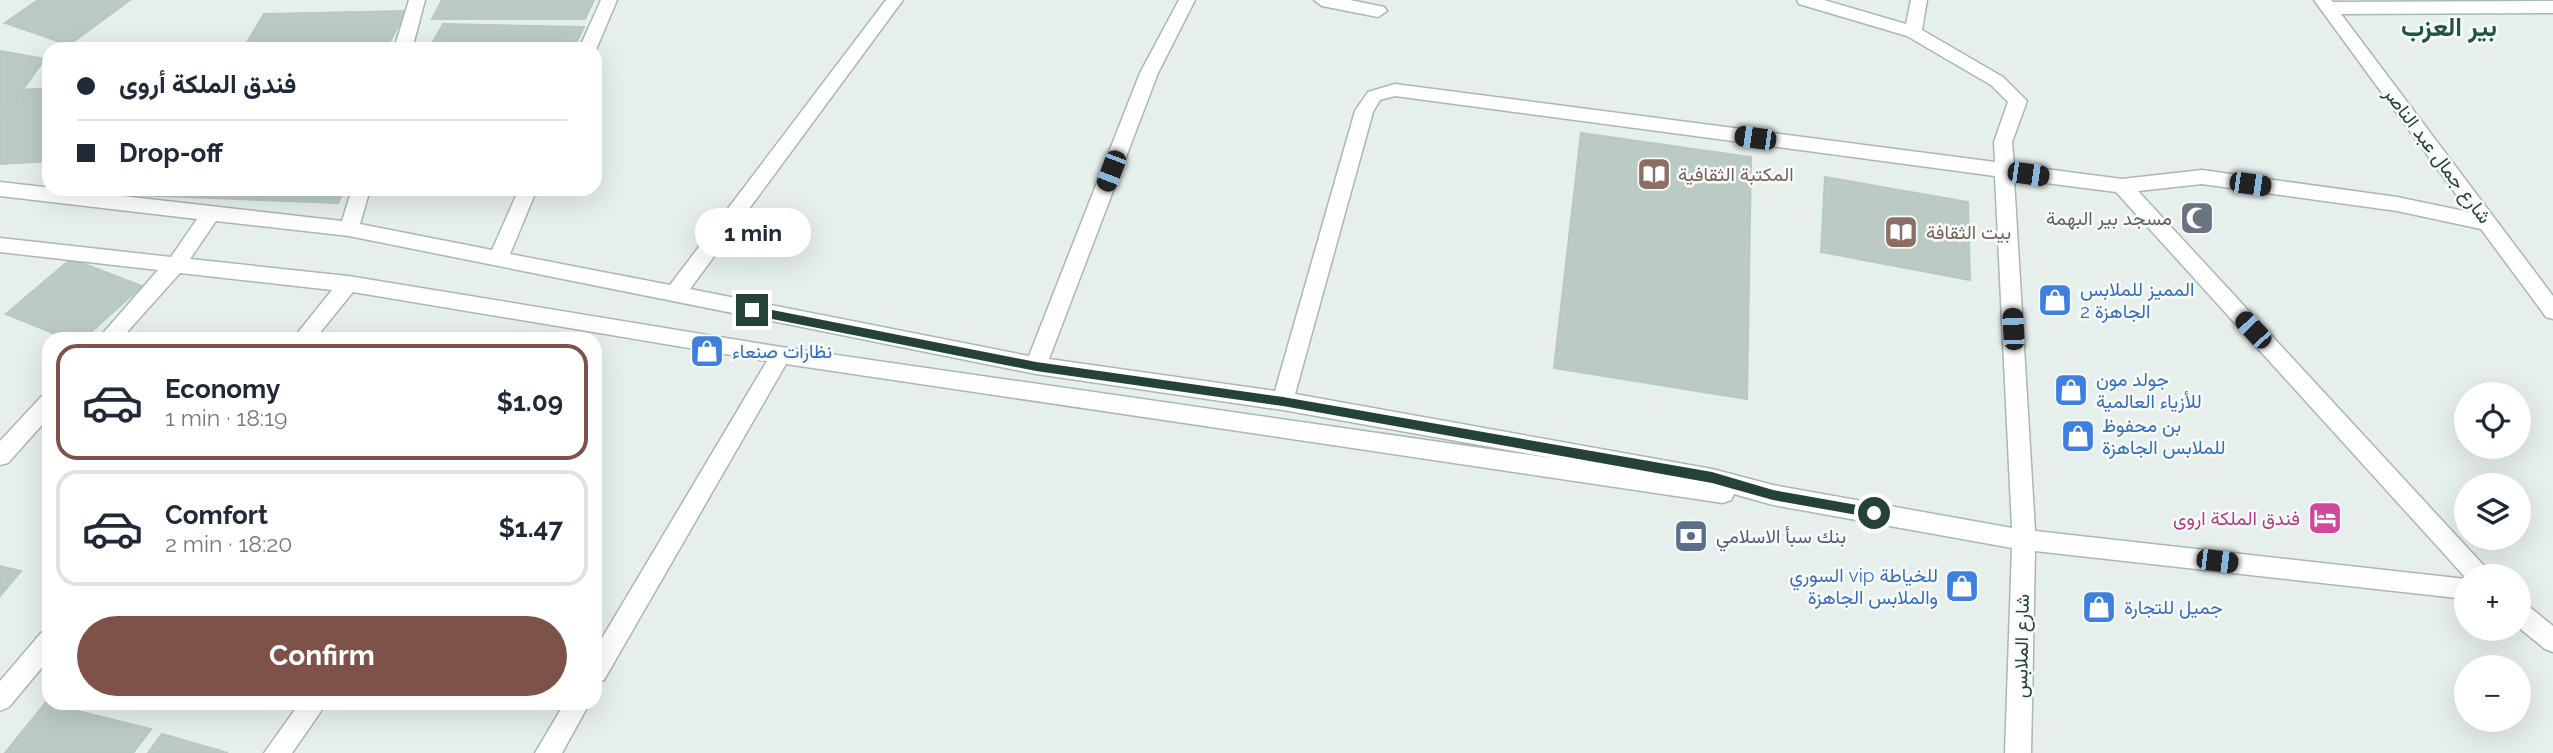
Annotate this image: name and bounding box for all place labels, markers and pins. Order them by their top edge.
library icon: المكتبة الثقافية [1635,155,1673,193]
place label: المكتبة الثقافية [1678,163,1794,186]
mosque icon: مسجد بير البهمة [2178,199,2216,237]
place label: مسجد بير البهمة [2046,207,2172,230]
library icon: بيت الثقافة [1882,213,1920,251]
place label: بيت الثقافة [1926,221,2011,244]
place label: المميز للملابس الجاهزة 2 [2080,278,2194,323]
shop icon: المميز للملابس الجاهزة 2 [2036,281,2074,319]
shop icon: نظارات صنعاء [688,332,726,370]
place label: نظارات صنعاء [732,340,832,363]
place label: جولد مون للأزياء العالمية [2096,368,2202,413]
shop icon: جولد مون للأزياء العالمية [2052,371,2090,409]
place label: بن محفوظ للملابس الجاهزة [2102,414,2226,459]
shop icon: بن محفوظ للملابس الجاهزة [2059,417,2097,455]
hotel icon: فندق الملكة اروى [2306,499,2344,537]
place label: فندق الملكة اروى [2173,507,2300,530]
bank icon: بنك سبأ الاسلامي [1672,517,1710,555]
place label: بنك سبأ الاسلامي [1716,525,1846,552]
place label: السوري vip للخياطة والملابس الجاهزة [1789,564,1938,609]
shop icon: السوري vip للخياطة والملابس الجاهزة [1943,567,1981,605]
shop icon: جميل للتجارة [2080,588,2118,626]
place label: جميل للتجارة [2124,596,2223,619]

